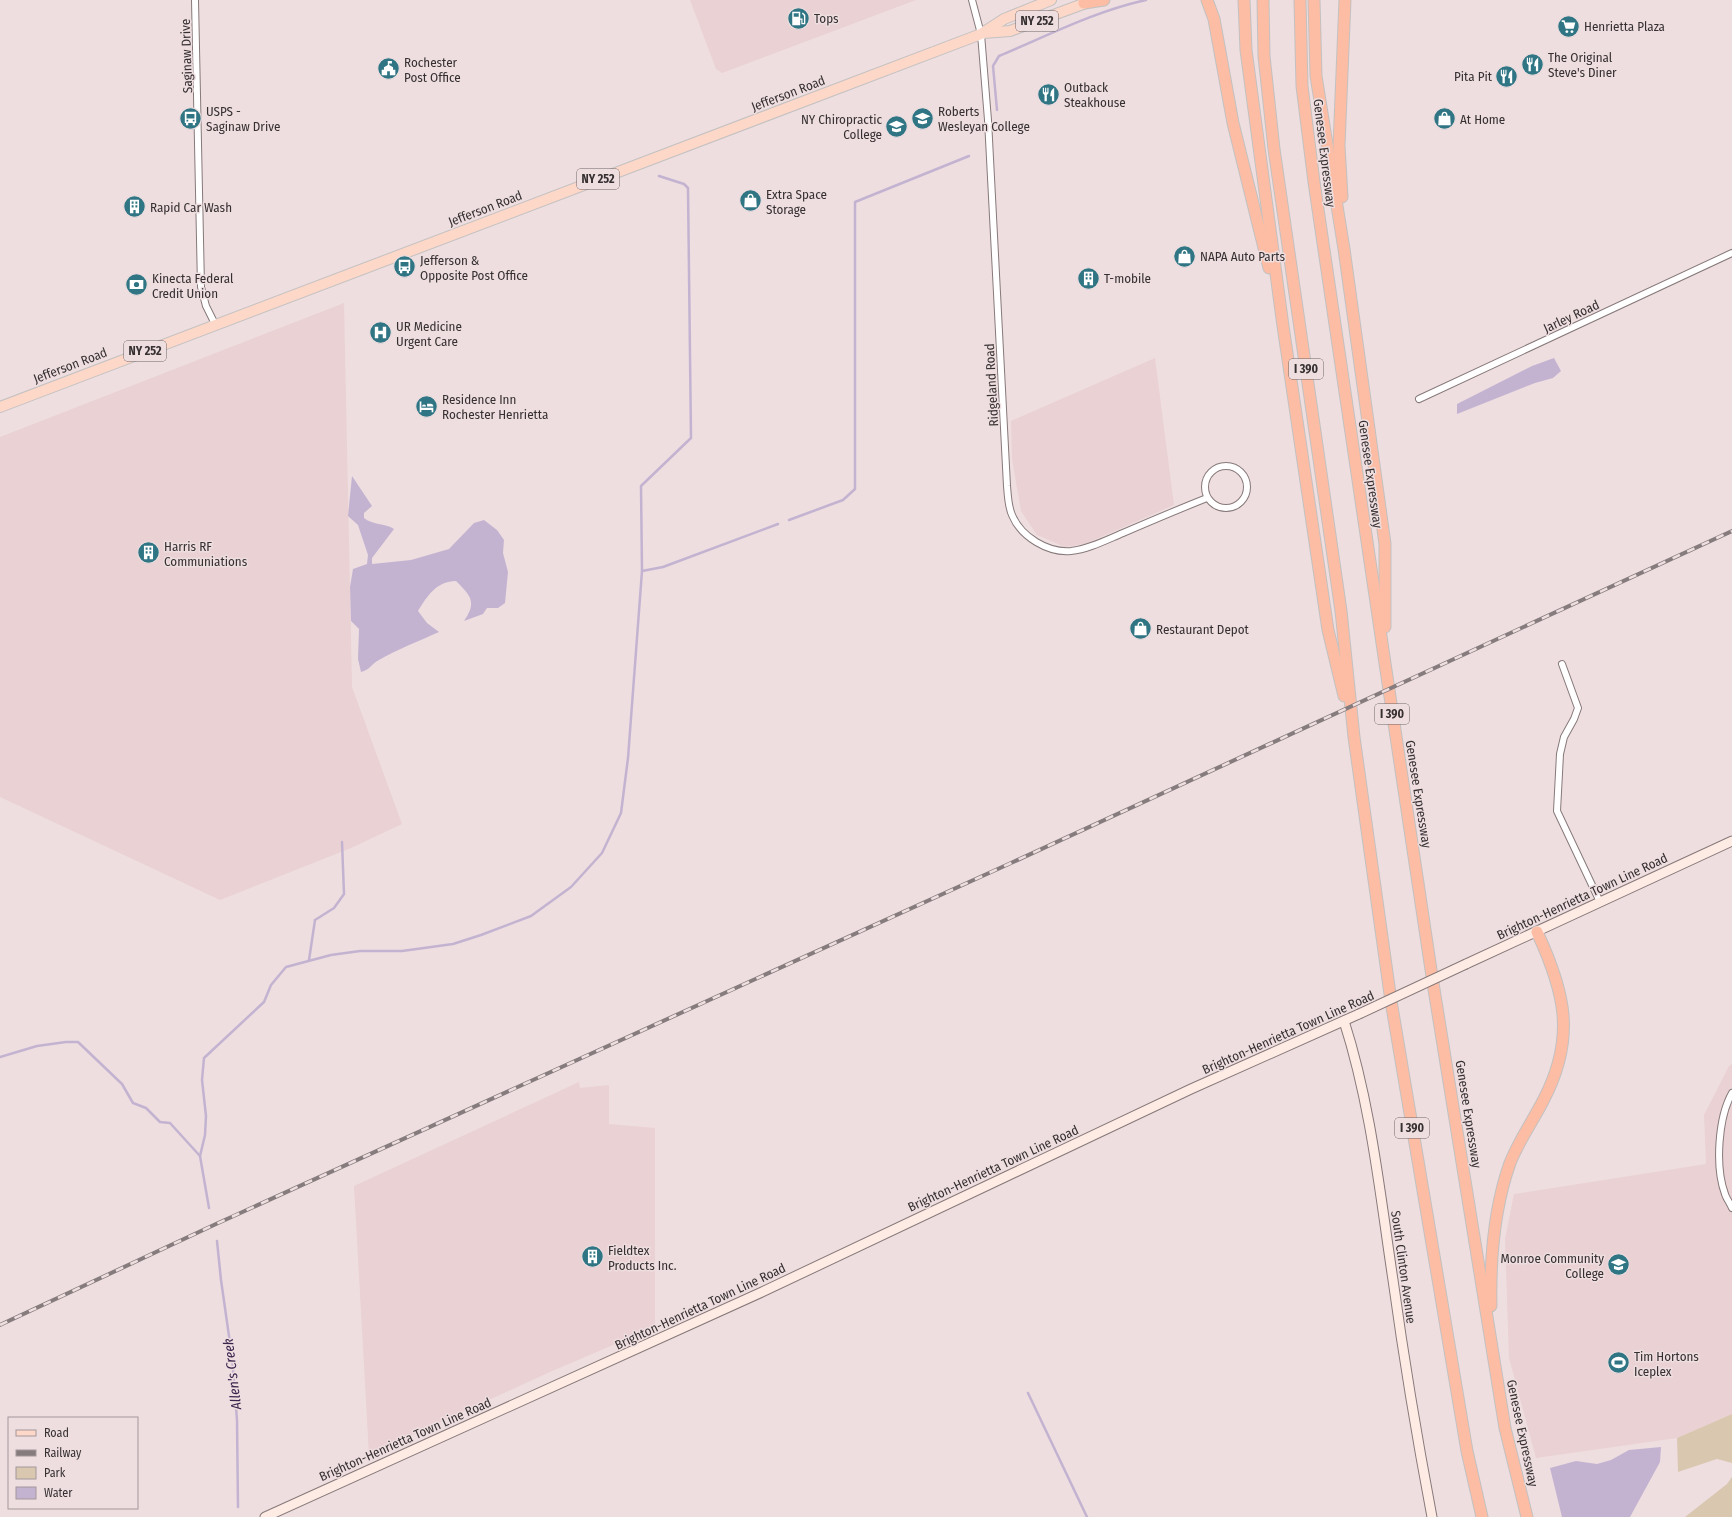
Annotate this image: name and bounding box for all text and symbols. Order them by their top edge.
fuel station icon: Tops [786,5,812,31]
place label: Tops [814,11,839,26]
road number: NY 252 [1016,11,1058,31]
supermarket icon: Henrietta Plaza [1555,13,1581,39]
street label: Saginaw Drive [178,19,195,93]
place label: Henrietta Plaza [1584,19,1665,34]
place label: The Original Steve's Diner [1548,50,1617,80]
restaurant icon: The Original Steve's Diner [1520,51,1546,77]
place label: Rochester Post Office [404,55,461,85]
public building icon: Rochester Post Office [375,56,401,82]
restaurant icon: Pita Pit [1494,63,1520,89]
place label: Pita Pit [1454,69,1493,84]
street label: Jefferson Road [749,73,827,114]
place label: Outback Steakhouse [1064,80,1126,110]
restaurant icon: Outback Steakhouse [1036,81,1062,107]
street label: Genesee Expressway [1310,98,1339,208]
place label: USPS - Saginaw Drive [206,104,280,134]
place label: Roberts Wesleyan College [938,104,1030,134]
bus stop icon: USPS - Saginaw Drive [177,105,203,131]
school or university icon: Roberts Wesleyan College [909,105,935,131]
shop icon: At Home [1432,106,1458,132]
place label: NY Chiropractic College [801,112,882,142]
place label: At Home [1460,112,1505,127]
school or university icon: NY Chiropractic College [884,113,910,139]
road number: NY 252 [577,169,619,189]
place label: Extra Space Storage [766,187,827,217]
street label: Jefferson Road [446,188,524,229]
shop icon: Extra Space Storage [737,188,763,214]
building icon: Rapid Car Wash [122,194,148,220]
place label: Rapid Car Wash [150,200,232,215]
shop icon: NAPA Auto Parts [1172,243,1198,269]
place label: NAPA Auto Parts [1200,249,1286,264]
place label: Jefferson & Opposite Post Office [420,253,528,283]
bus stop icon: Jefferson & Opposite Post Office [392,254,418,280]
building icon: T-mobile [1075,265,1101,291]
place label: Kinecta Federal Credit Union [152,271,234,301]
place label: T-mobile [1104,271,1151,286]
bank icon: Kinecta Federal Credit Union [124,272,150,298]
street label: Jarley Road [1541,297,1602,336]
place label: UR Medicine Urgent Care [396,319,462,349]
hospital icon: UR Medicine Urgent Care [367,320,393,346]
road number: NY 252 [124,341,166,361]
street label: Ridgeland Road [982,343,1001,427]
street label: Jefferson Road [31,345,109,386]
road number: I 390 [1289,359,1323,379]
place label: Residence Inn Rochester Henrietta [442,392,548,422]
hotel icon: Residence Inn Rochester Henrietta [413,393,439,419]
street label: Genesee Expressway [1355,419,1386,529]
place label: Harris RF Communiations [164,539,248,569]
building icon: Harris RF Communiations [135,540,161,566]
shop icon: Restaurant Depot [1128,616,1154,642]
place label: Restaurant Depot [1156,622,1250,637]
road number: I 390 [1375,704,1409,724]
street label: Genesee Expressway [1403,739,1434,849]
street label: Brighton-Henrietta Town Line Road [1495,850,1670,943]
street label: Brighton-Henrietta Town Line Road [1200,988,1376,1077]
street label: Genesee Expressway [1453,1059,1484,1169]
road number: I 390 [1395,1118,1429,1138]
street label: Brighton-Henrietta Town Line Road [906,1122,1081,1215]
street label: South Clinton Avenue [1388,1210,1419,1325]
place label: Fieldtex Products Inc. [608,1243,677,1273]
building icon: Fieldtex Products Inc. [580,1244,606,1270]
place label: Monroe Community College [1500,1251,1604,1281]
school or university icon: Monroe Community College [1606,1252,1632,1278]
street label: Brighton-Henrietta Town Line Road [613,1260,788,1353]
water label: Allen's Creek [220,1337,245,1412]
place label: Tim Hortons Iceplex [1634,1349,1699,1379]
sports icon: Tim Hortons Iceplex [1606,1350,1632,1376]
street label: Genesee Expressway [1504,1378,1541,1488]
street label: Brighton-Henrietta Town Line Road [317,1395,493,1484]
legend [8,1417,138,1509]
text: Road [44,1426,69,1440]
text: Railway [44,1446,82,1460]
text: Park [44,1466,66,1480]
text: Water [44,1486,73,1500]

